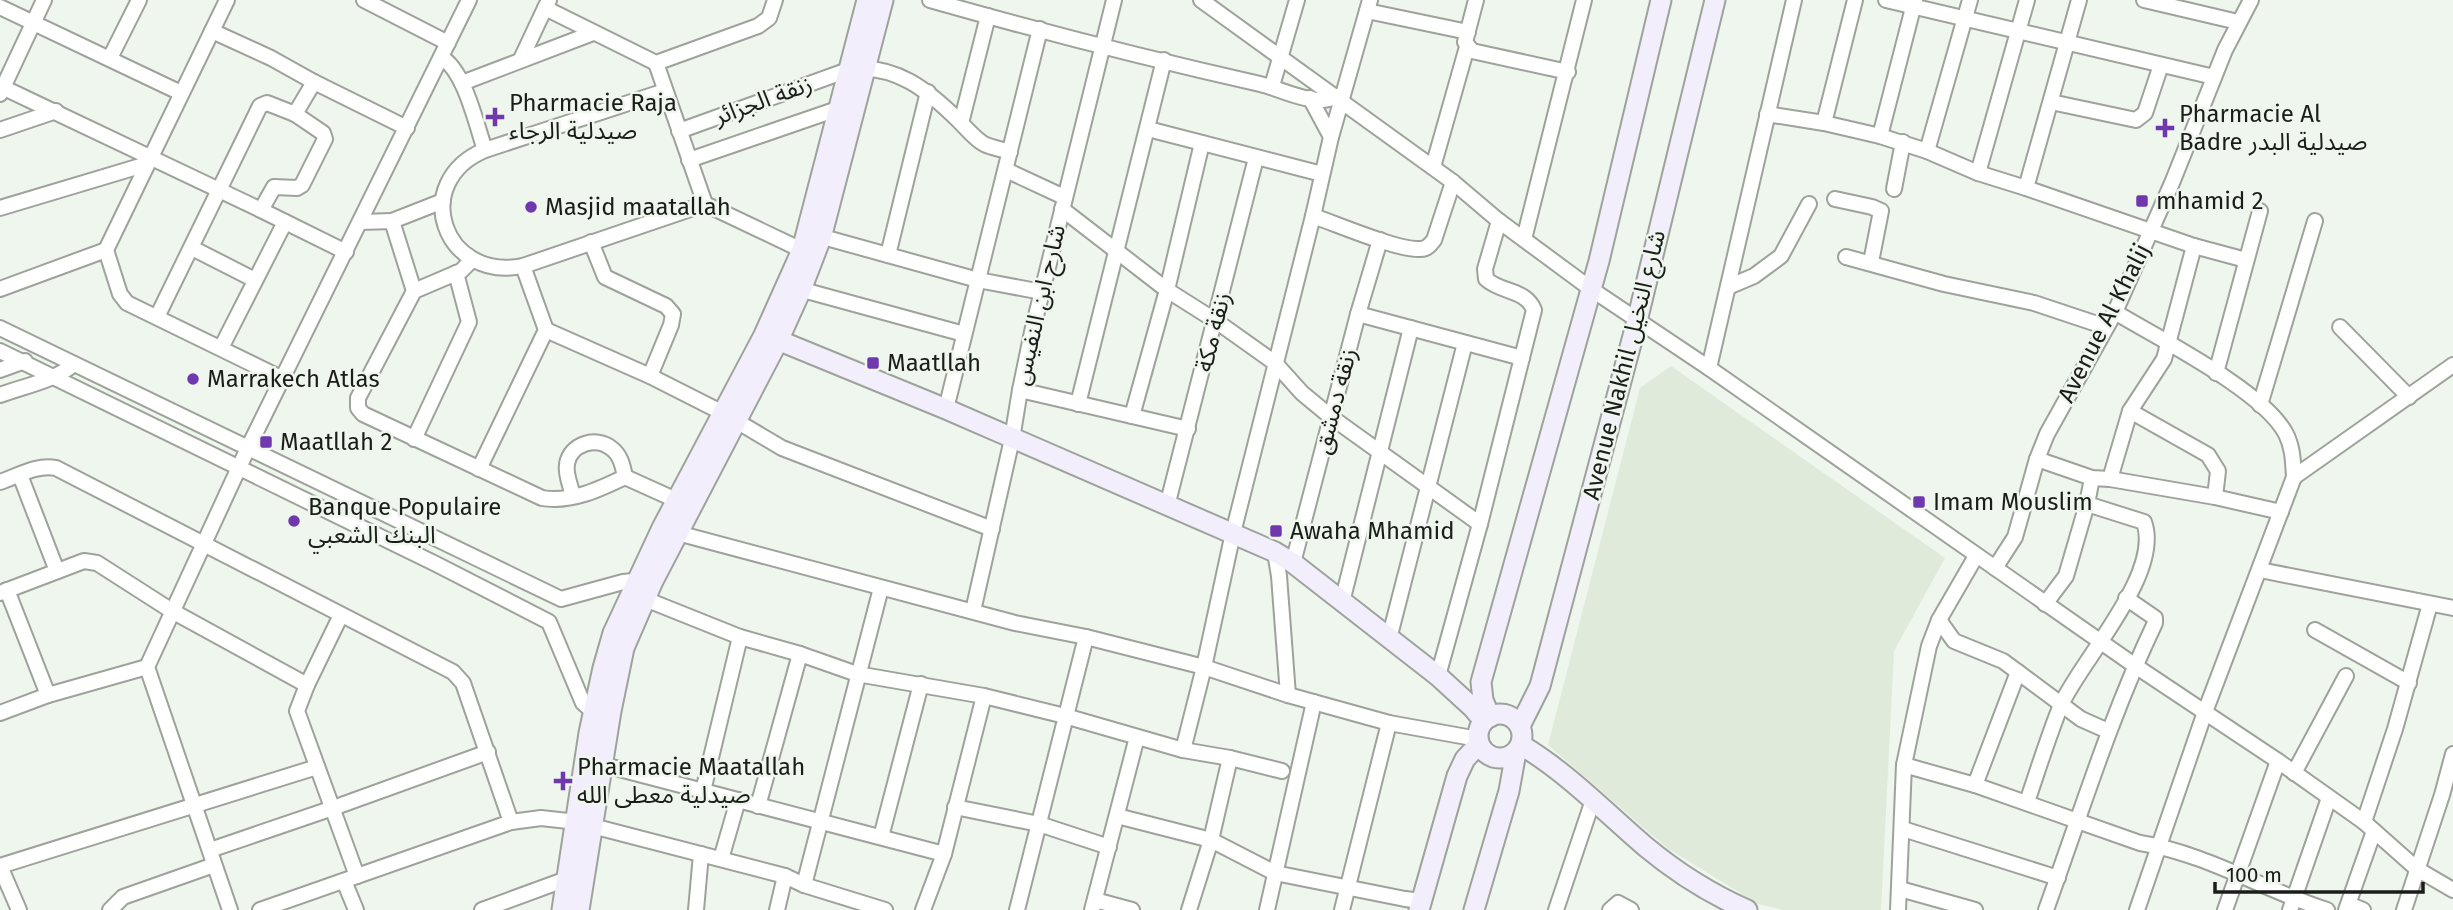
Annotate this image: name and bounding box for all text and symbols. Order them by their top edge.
street label: زنقة الجزائر [709,69,816,131]
place label: Pharmacie Raja صيدلية الرجاء [509,89,677,145]
place label: Pharmacie Al Badre صيدلية البدر [2179,100,2367,156]
marker: Pharmacie Raja صيدلية الرجاء [487,109,503,125]
marker: Pharmacie Al Badre صيدلية البدر [2157,120,2173,136]
place label: mhamid 2 [2156,187,2264,215]
place label: Masjid maatallah [545,193,731,221]
marker: mhamid 2 [2134,193,2150,209]
marker: Masjid maatallah [523,199,539,215]
street label: شارح ابن النفيس [1007,222,1074,389]
street label: Avenue Nakhil شارع النخيل [1577,227,1674,504]
street label: Avenue Al Khalij [2052,239,2156,407]
street label: زنقة مكة [1190,289,1236,375]
street label: زنقة دمشق [1307,345,1364,457]
place label: Maatllah [887,349,981,377]
marker: Maatllah [865,355,881,371]
place label: Marrakech Atlas [207,365,380,393]
marker: Marrakech Atlas [185,371,201,387]
place label: Maatllah 2 [280,428,392,456]
marker: Maatllah 2 [258,434,274,450]
place label: Imam Mouslim [1933,488,2093,516]
place label: Banque Populaire البنك الشعبي [308,493,501,554]
marker: Imam Mouslim [1911,494,1927,510]
marker: Banque Populaire البنك الشعبي [286,513,302,529]
place label: Awaha Mhamid [1290,517,1455,545]
marker: Awaha Mhamid [1268,523,1284,539]
place label: Pharmacie Maatallah صيدلية معطى الله [577,753,805,809]
marker: Pharmacie Maatallah صيدلية معطى الله [555,773,571,789]
scale bar [2215,850,2423,894]
text: 100 m [2226,862,2282,888]

